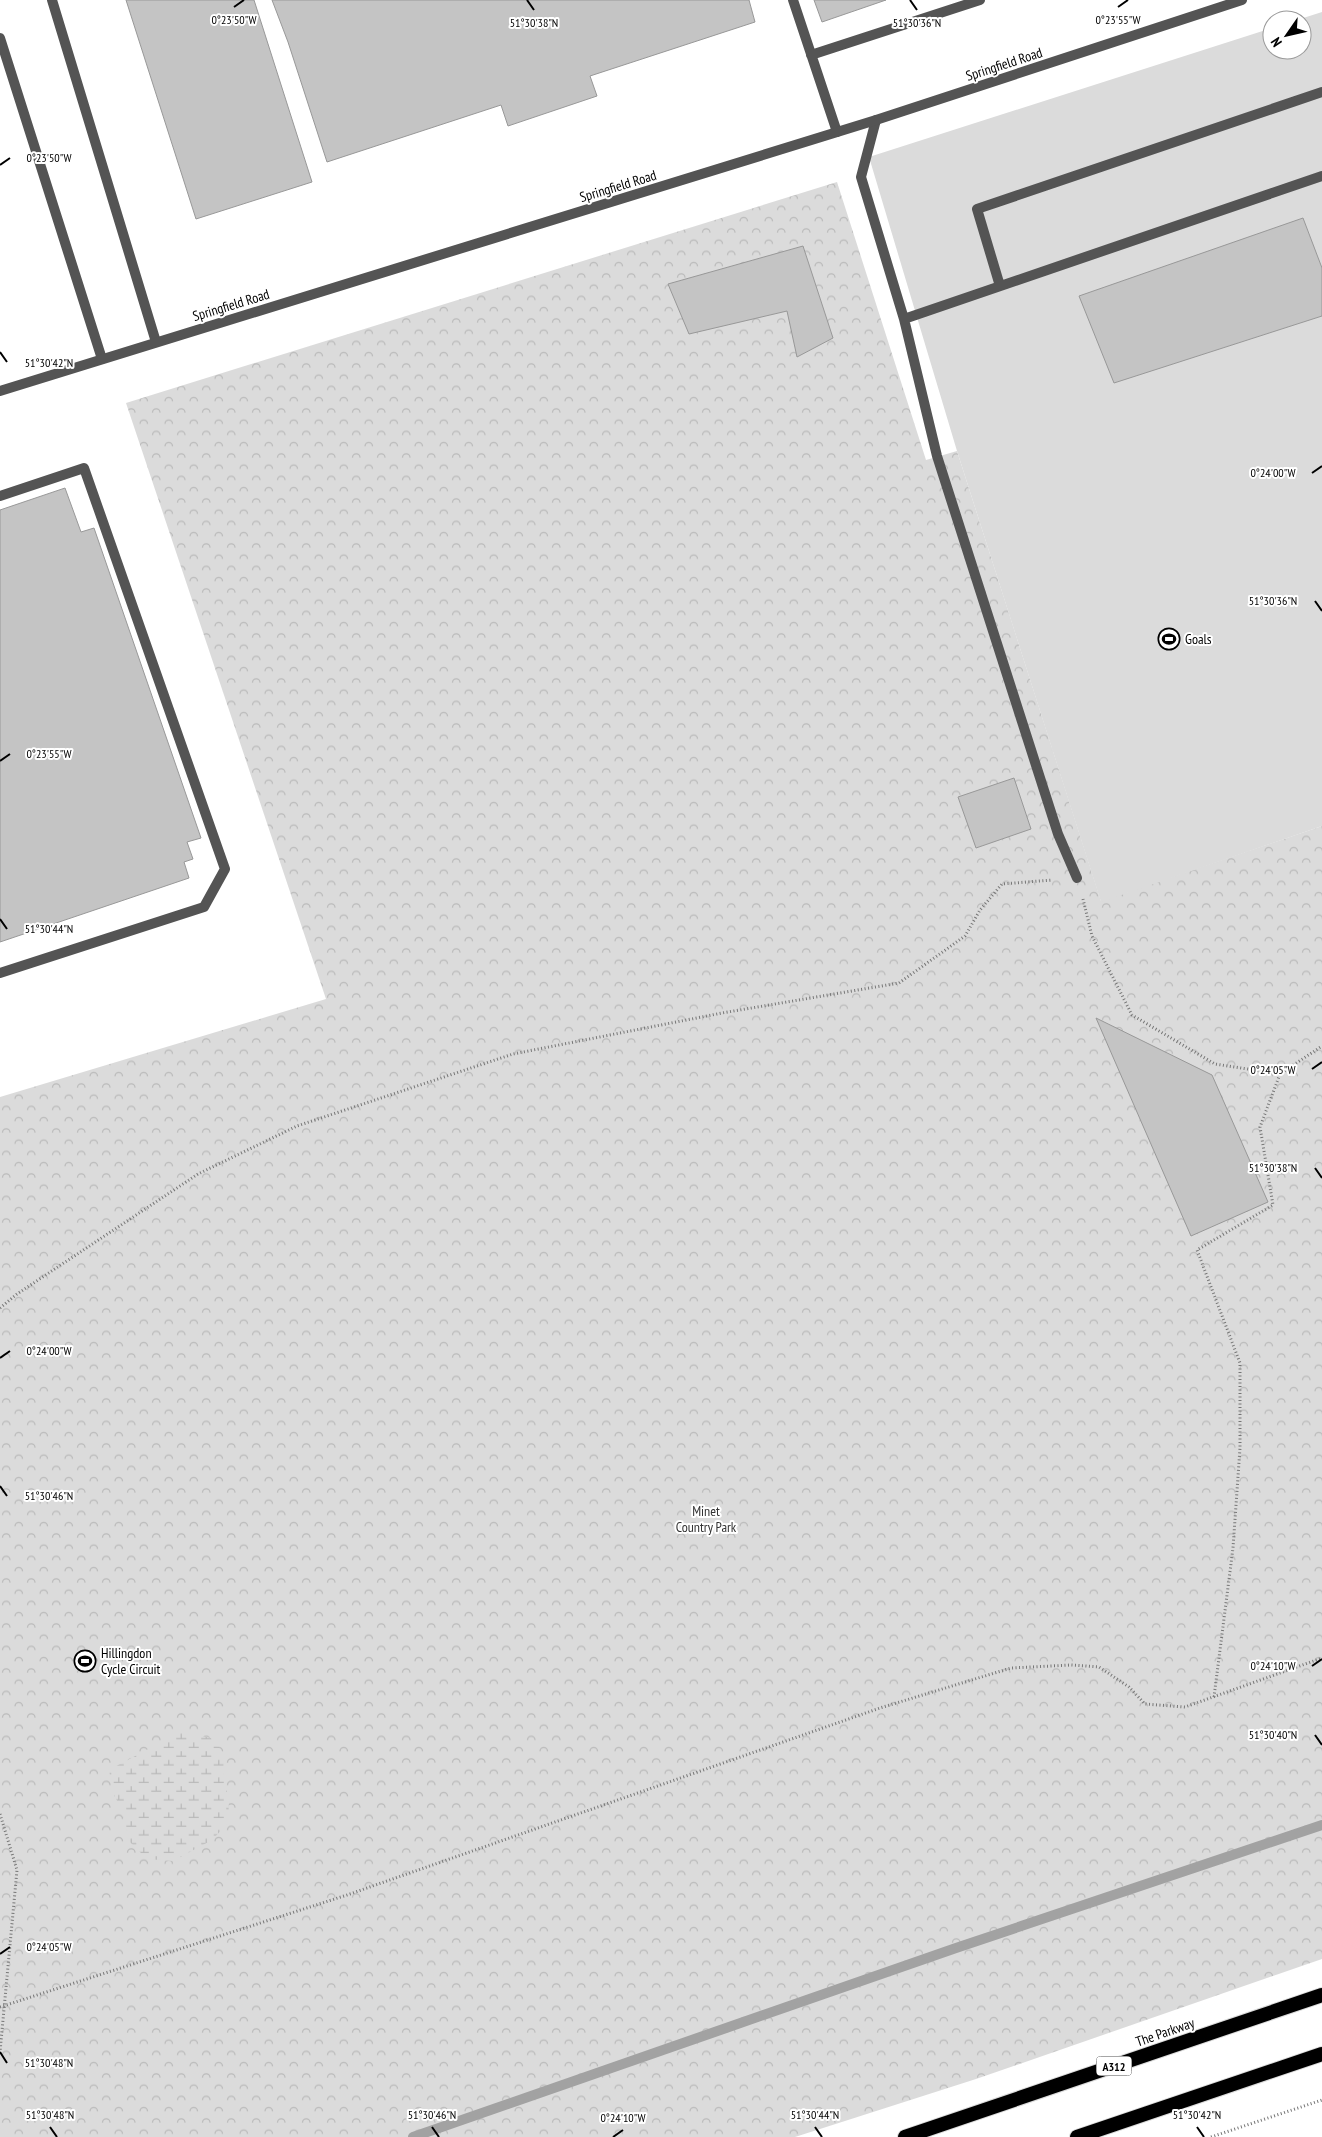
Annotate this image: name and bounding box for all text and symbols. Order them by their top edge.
north arrow [1262,10,1312,60]
text: 0°23'50"W [211,12,257,27]
text: 0°23'55"W [1095,12,1141,27]
text: 51°30'38"N [510,15,558,30]
text: 51°30'36"N [893,15,941,30]
text: N [1267,34,1286,50]
street label: Springfield Road [964,43,1044,85]
text: 0°23'50"W [26,150,72,165]
street label: Springfield Road [577,166,659,206]
street label: Springfield Road [190,285,272,325]
text: 51°30'42"N [25,355,73,370]
text: 0°24'00"W [1250,465,1296,480]
text: 51°30'36"N [1249,593,1297,608]
sports icon: Goals [1157,627,1181,651]
place label: Goals [1185,630,1212,648]
text: 0°23'55"W [26,746,72,761]
text: 51°30'44"N [25,921,73,936]
text: 0°24'05"W [1250,1062,1296,1077]
text: 51°30'38"N [1249,1160,1297,1175]
text: 0°24'00"W [26,1343,72,1358]
text: 51°30'46"N [25,1488,73,1503]
park label: Minet Country Park [676,1502,737,1536]
place label: Hillingdon Cycle Circuit [101,1644,161,1678]
sports icon: Hillingdon Cycle Circuit [73,1649,97,1673]
text: 0°24'10"W [1250,1658,1296,1673]
text: 51°30'40"N [1249,1727,1297,1742]
text: 0°24'05"W [26,1939,72,1954]
street label: The Parkway [1133,2013,1198,2050]
text: 51°30'48"N [25,2055,73,2070]
road number: A312 [1096,2056,1132,2076]
text: 51°30'48"N [26,2107,74,2122]
text: 51°30'46"N [408,2107,456,2122]
text: 51°30'44"N [791,2107,839,2122]
text: 51°30'42"N [1173,2107,1221,2122]
text: 0°24'10"W [600,2110,646,2125]

